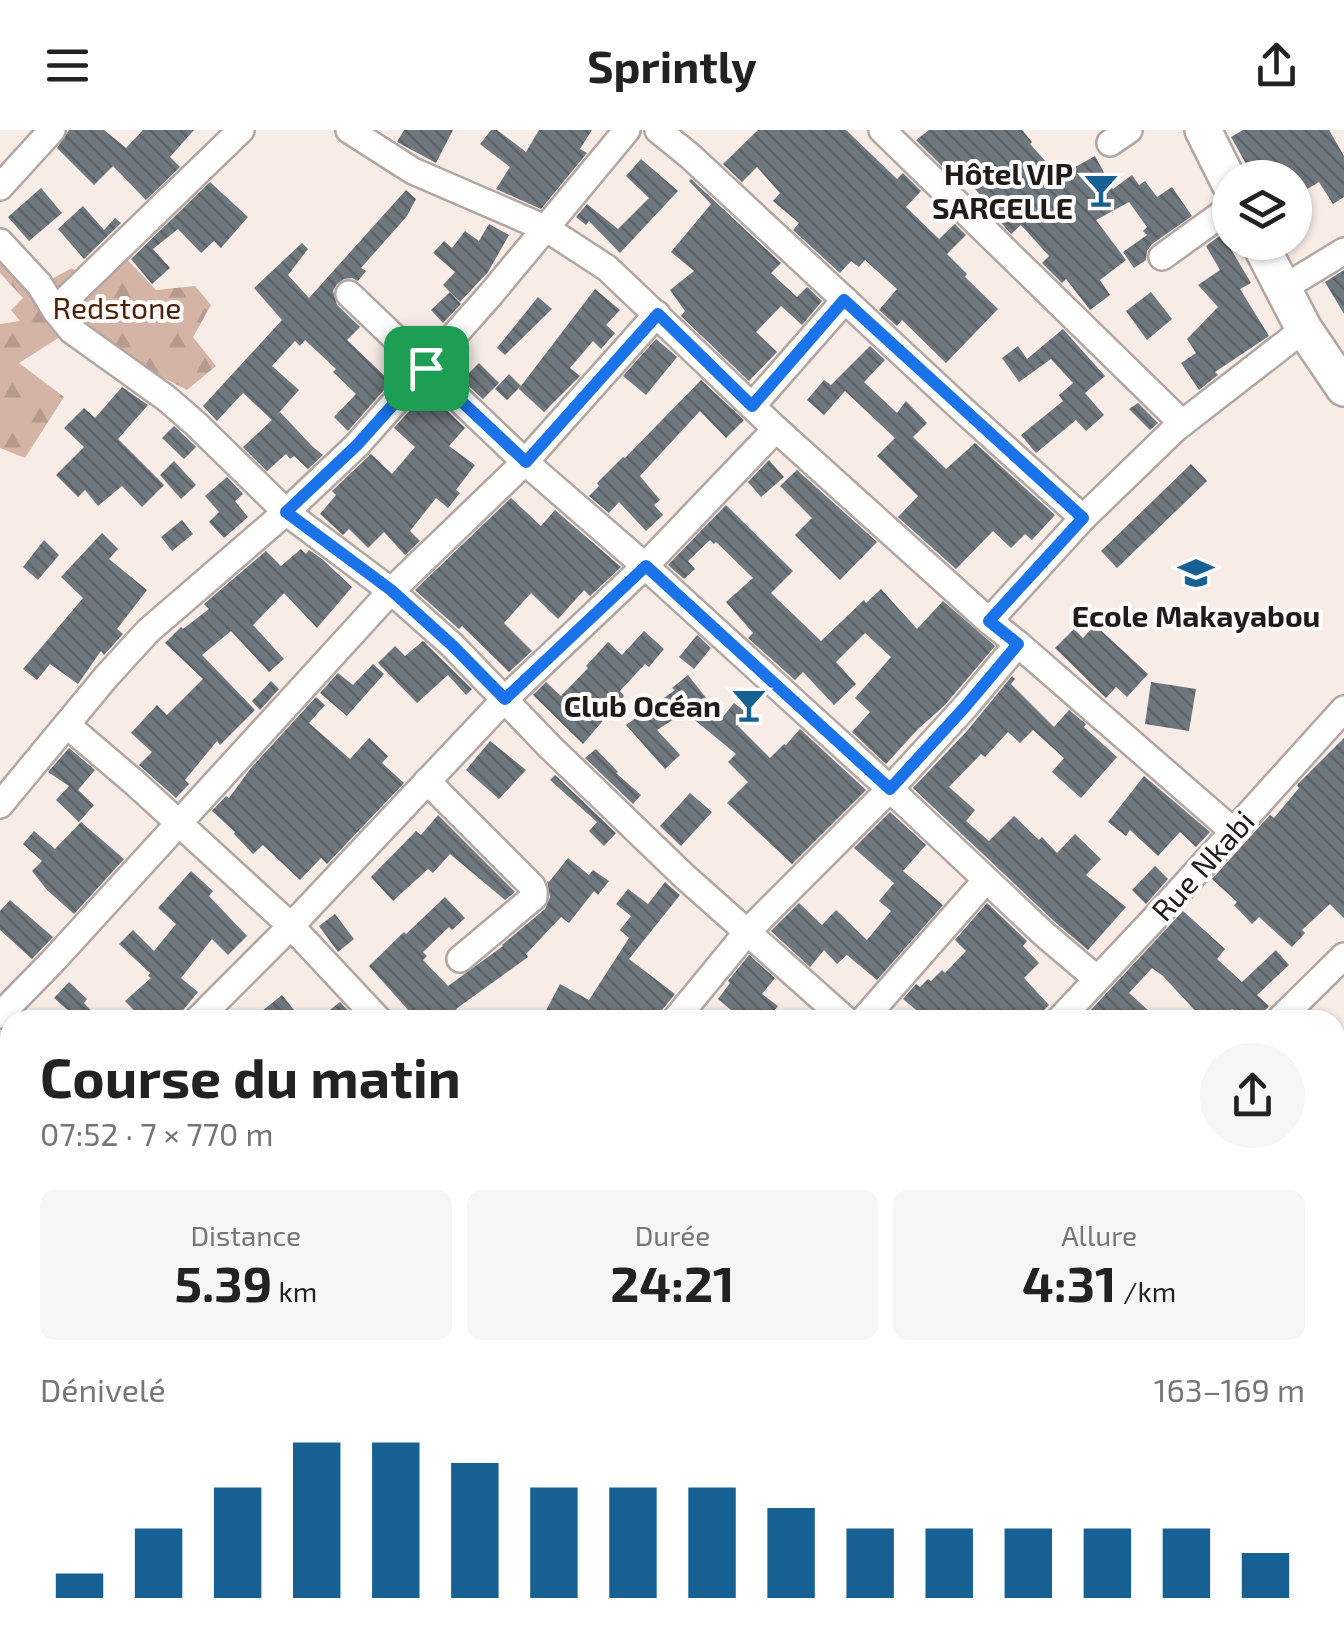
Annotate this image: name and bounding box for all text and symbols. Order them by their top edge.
icon: menu [40,38,95,93]
text: Sprintly [587,38,757,92]
icon: share [1249,38,1304,93]
place label: Hôtel VIP SARCELLE [932,155,1073,225]
map controls [1212,160,1312,260]
button: layers [1212,160,1312,260]
bar icon: Hôtel VIP SARCELLE [1082,171,1120,209]
park label: Redstone [53,289,181,325]
pin [384,326,469,411]
icon: arrive [399,341,454,396]
school or university icon: Ecole Makayabou [1177,554,1215,592]
place label: Ecole Makayabou [1072,597,1320,634]
bar icon: Club Océan [730,686,768,724]
place label: Club Océan [564,687,721,723]
street label: Rue Nkabi [1143,802,1261,928]
text: Course du matin [40,1043,461,1109]
button: share [1200,1043,1305,1148]
text: 07:52 · 7 × 770 m [40,1114,274,1152]
text: Distance [191,1218,301,1252]
text: Durée [635,1218,710,1252]
text: Allure [1061,1218,1137,1252]
text: 5.39 [174,1252,272,1312]
text: 24:21 [610,1252,735,1312]
text: 4:31 [1022,1252,1117,1312]
text: km [272,1274,317,1308]
text: /km [1117,1274,1176,1308]
text: Dénivelé [40,1370,166,1408]
text: 163–169 m [1154,1370,1305,1408]

